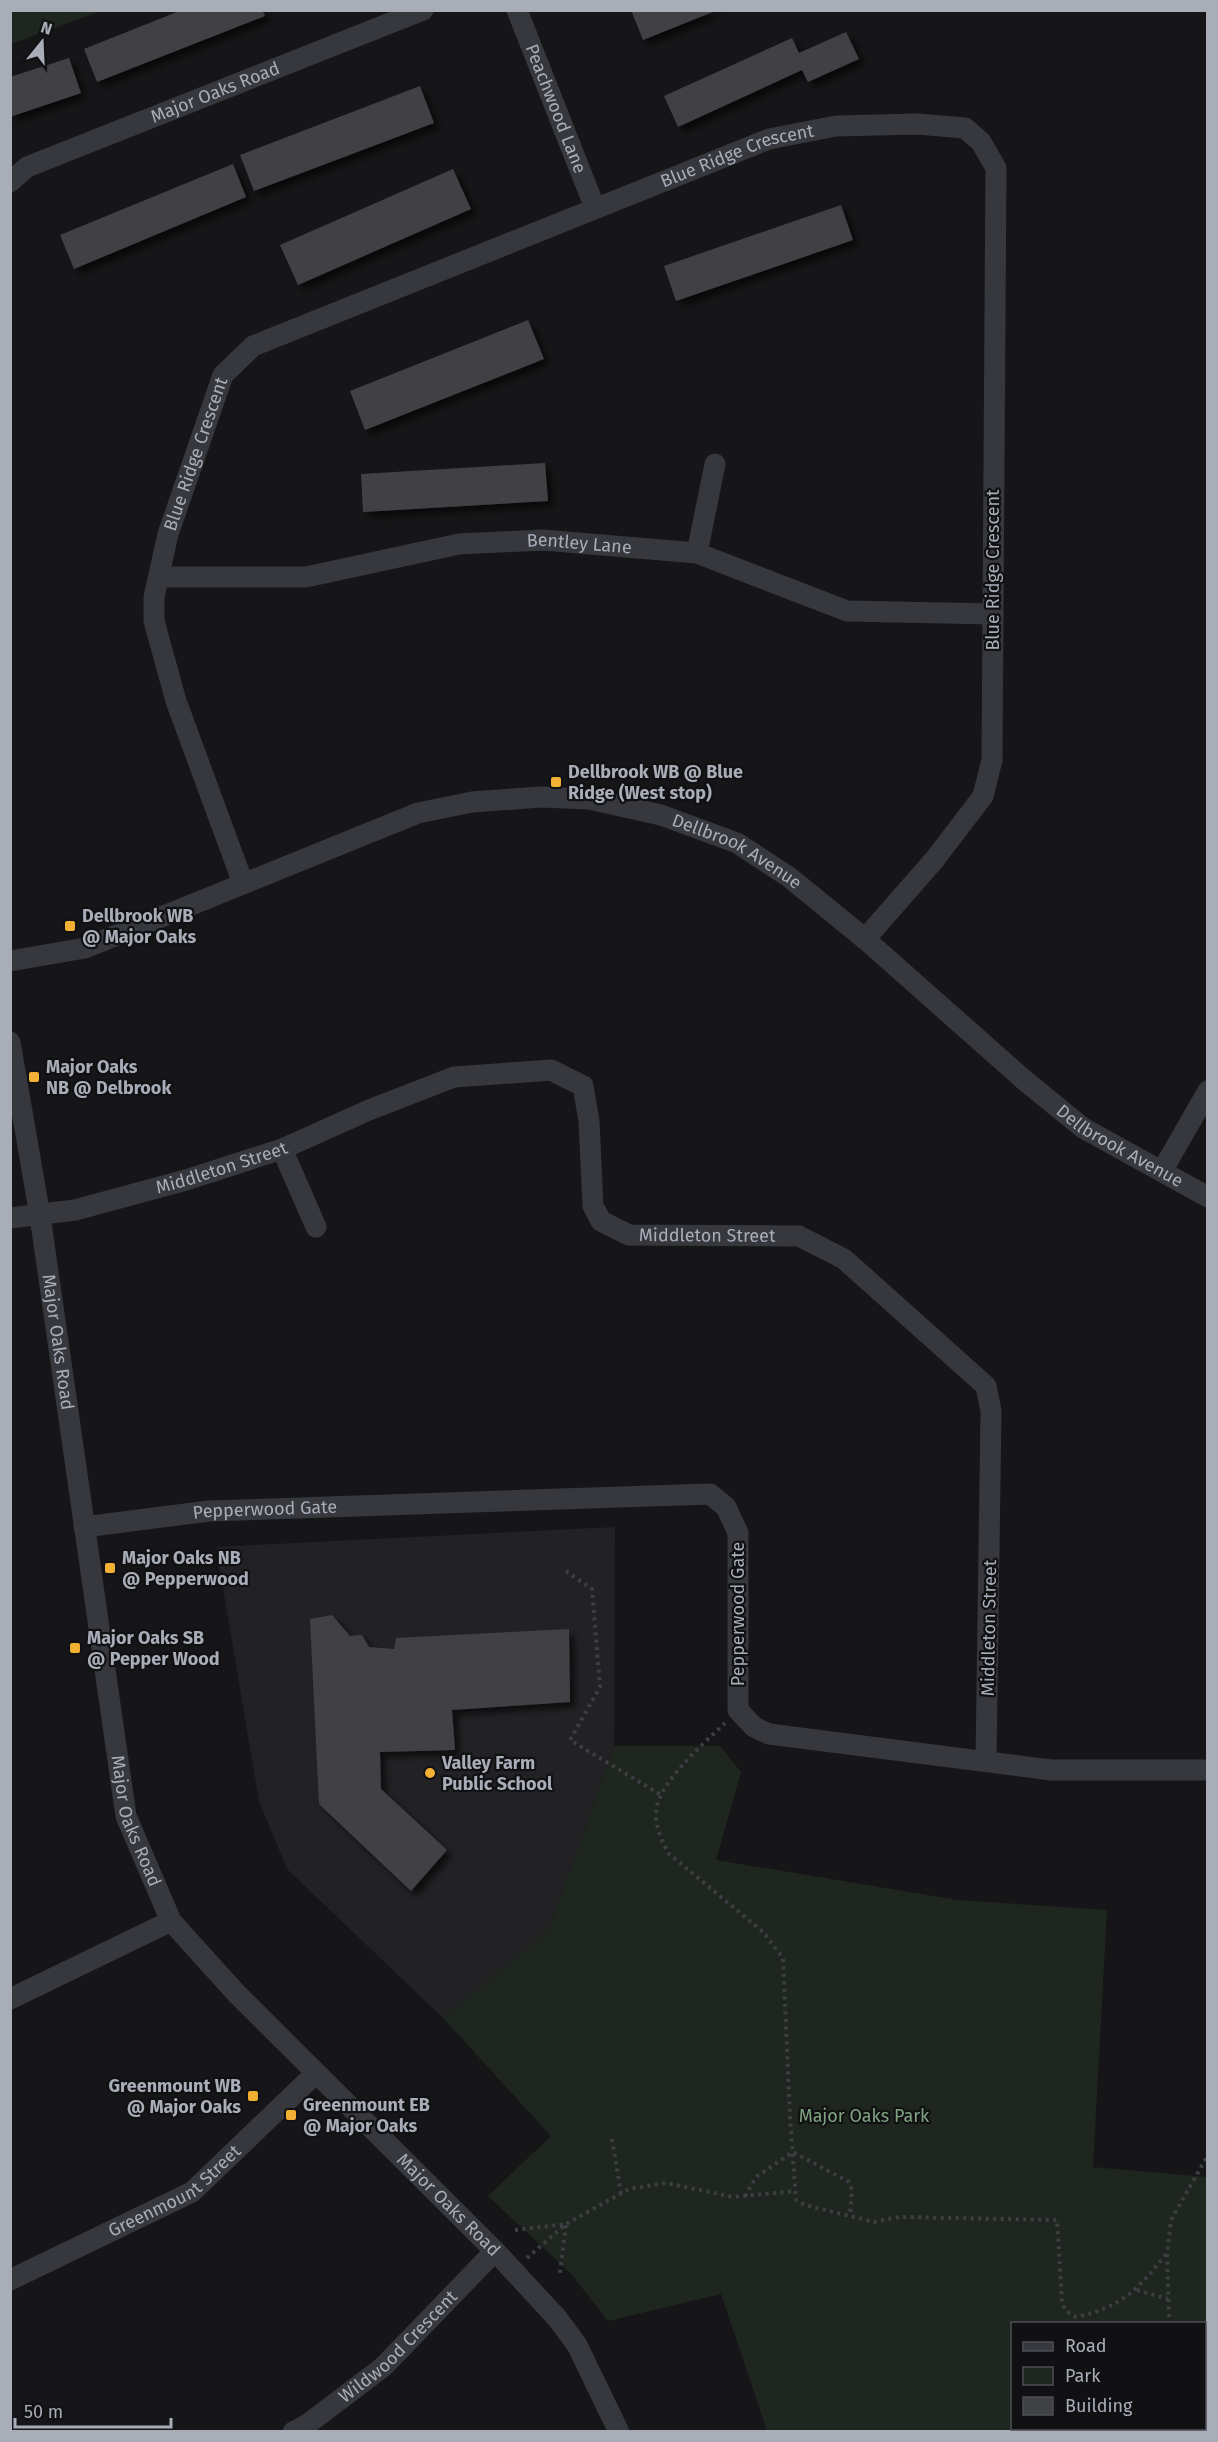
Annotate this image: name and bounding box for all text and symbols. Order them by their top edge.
north arrow [12,12,72,72]
text: N [39,18,54,39]
street label: Peachwood Lane [521,41,591,176]
street label: Major Oaks Road [147,57,283,128]
street label: Blue Ridge Crescent [657,119,816,192]
street label: Blue Ridge Crescent [159,374,233,534]
street label: Blue Ridge Crescent [982,489,1004,651]
street label: Bentley Lane [526,529,633,558]
place label: Dellbrook WB @ Blue Ridge (West stop) [568,761,743,804]
marker: Dellbrook WB @ Blue Ridge (West stop) [549,775,563,789]
street label: Dellbrook Avenue [669,809,806,894]
place label: Dellbrook WB @ Major Oaks [82,905,196,948]
marker: Dellbrook WB @ Major Oaks [63,919,77,933]
place label: Major Oaks NB @ Delbrook [46,1056,172,1099]
marker: Major Oaks NB @ Delbrook [27,1070,41,1084]
street label: Dellbrook Avenue [1052,1100,1187,1192]
street label: Middleton Street [153,1137,291,1199]
street label: Middleton Street [639,1224,776,1247]
street label: Major Oaks Road [37,1273,79,1411]
street label: Pepperwood Gate [191,1496,338,1524]
street label: Pepperwood Gate [727,1542,749,1686]
place label: Major Oaks NB @ Pepperwood [122,1547,249,1590]
street label: Middleton Street [977,1559,1001,1696]
marker: Major Oaks NB @ Pepperwood [103,1561,117,1575]
place label: Major Oaks SB @ Pepper Wood [87,1627,220,1670]
marker: Major Oaks SB @ Pepper Wood [68,1641,82,1655]
place label: Valley Farm Public School [441,1752,553,1795]
street label: Major Oaks Road [106,1754,166,1890]
marker: Valley Farm Public School [423,1766,437,1780]
place label: Greenmount WB @ Major Oaks [108,2075,241,2118]
marker: Greenmount WB @ Major Oaks [246,2089,260,2103]
place label: Greenmount EB @ Major Oaks [303,2094,430,2137]
park label: Major Oaks Park [799,2105,930,2127]
marker: Greenmount EB @ Major Oaks [284,2108,298,2122]
street label: Greenmount Street [105,2140,246,2242]
street label: Major Oaks Road [392,2149,505,2261]
street label: Wildwood Crescent [334,2285,462,2408]
legend [1011,2322,1206,2430]
text: Road [1065,2335,1107,2357]
text: Park [1065,2365,1101,2387]
scale bar [15,2391,171,2429]
text: Building [1065,2395,1133,2417]
text: 50 m [24,2401,63,2423]

